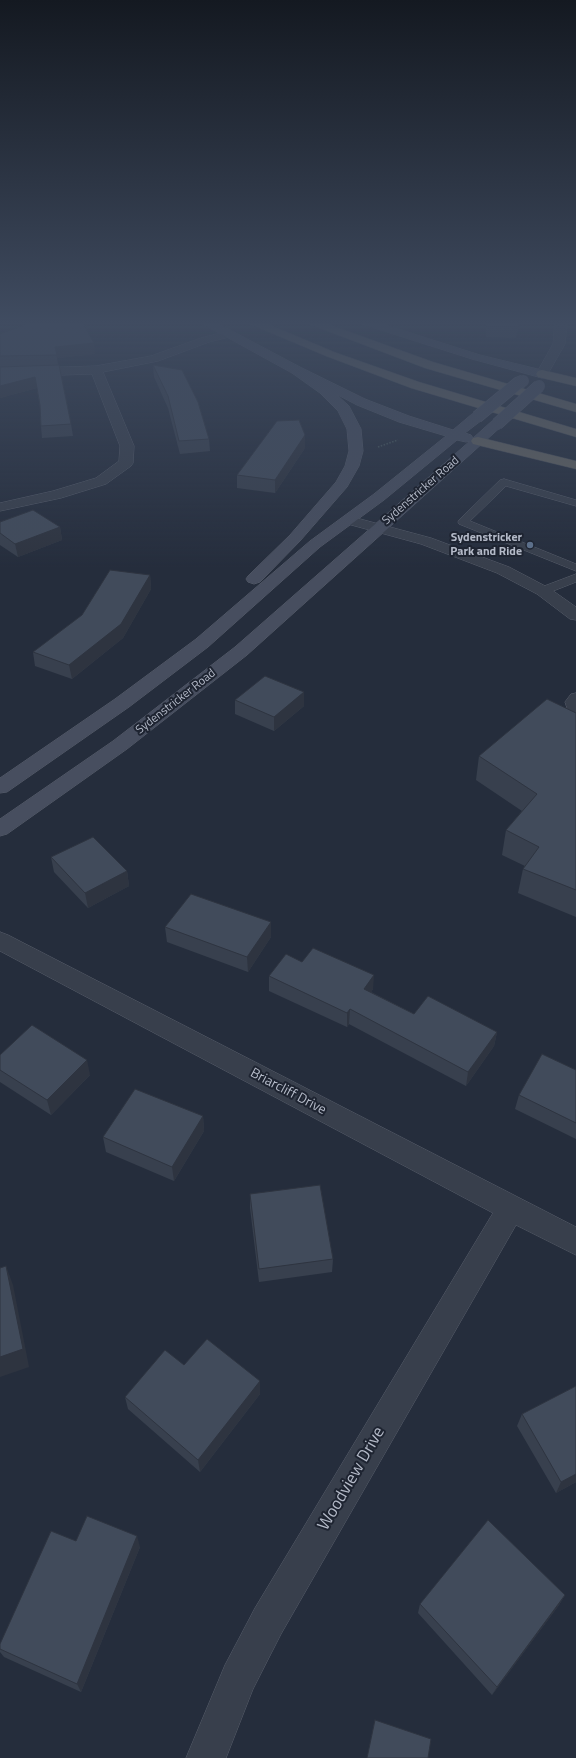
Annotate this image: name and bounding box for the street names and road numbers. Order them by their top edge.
street label: Sydenstricker Road [380,454,462,528]
street label: Sydenstricker Road [133,666,219,738]
street label: Briarcliff Drive [247,1065,329,1119]
street label: Woodview Drive [314,1424,390,1534]

